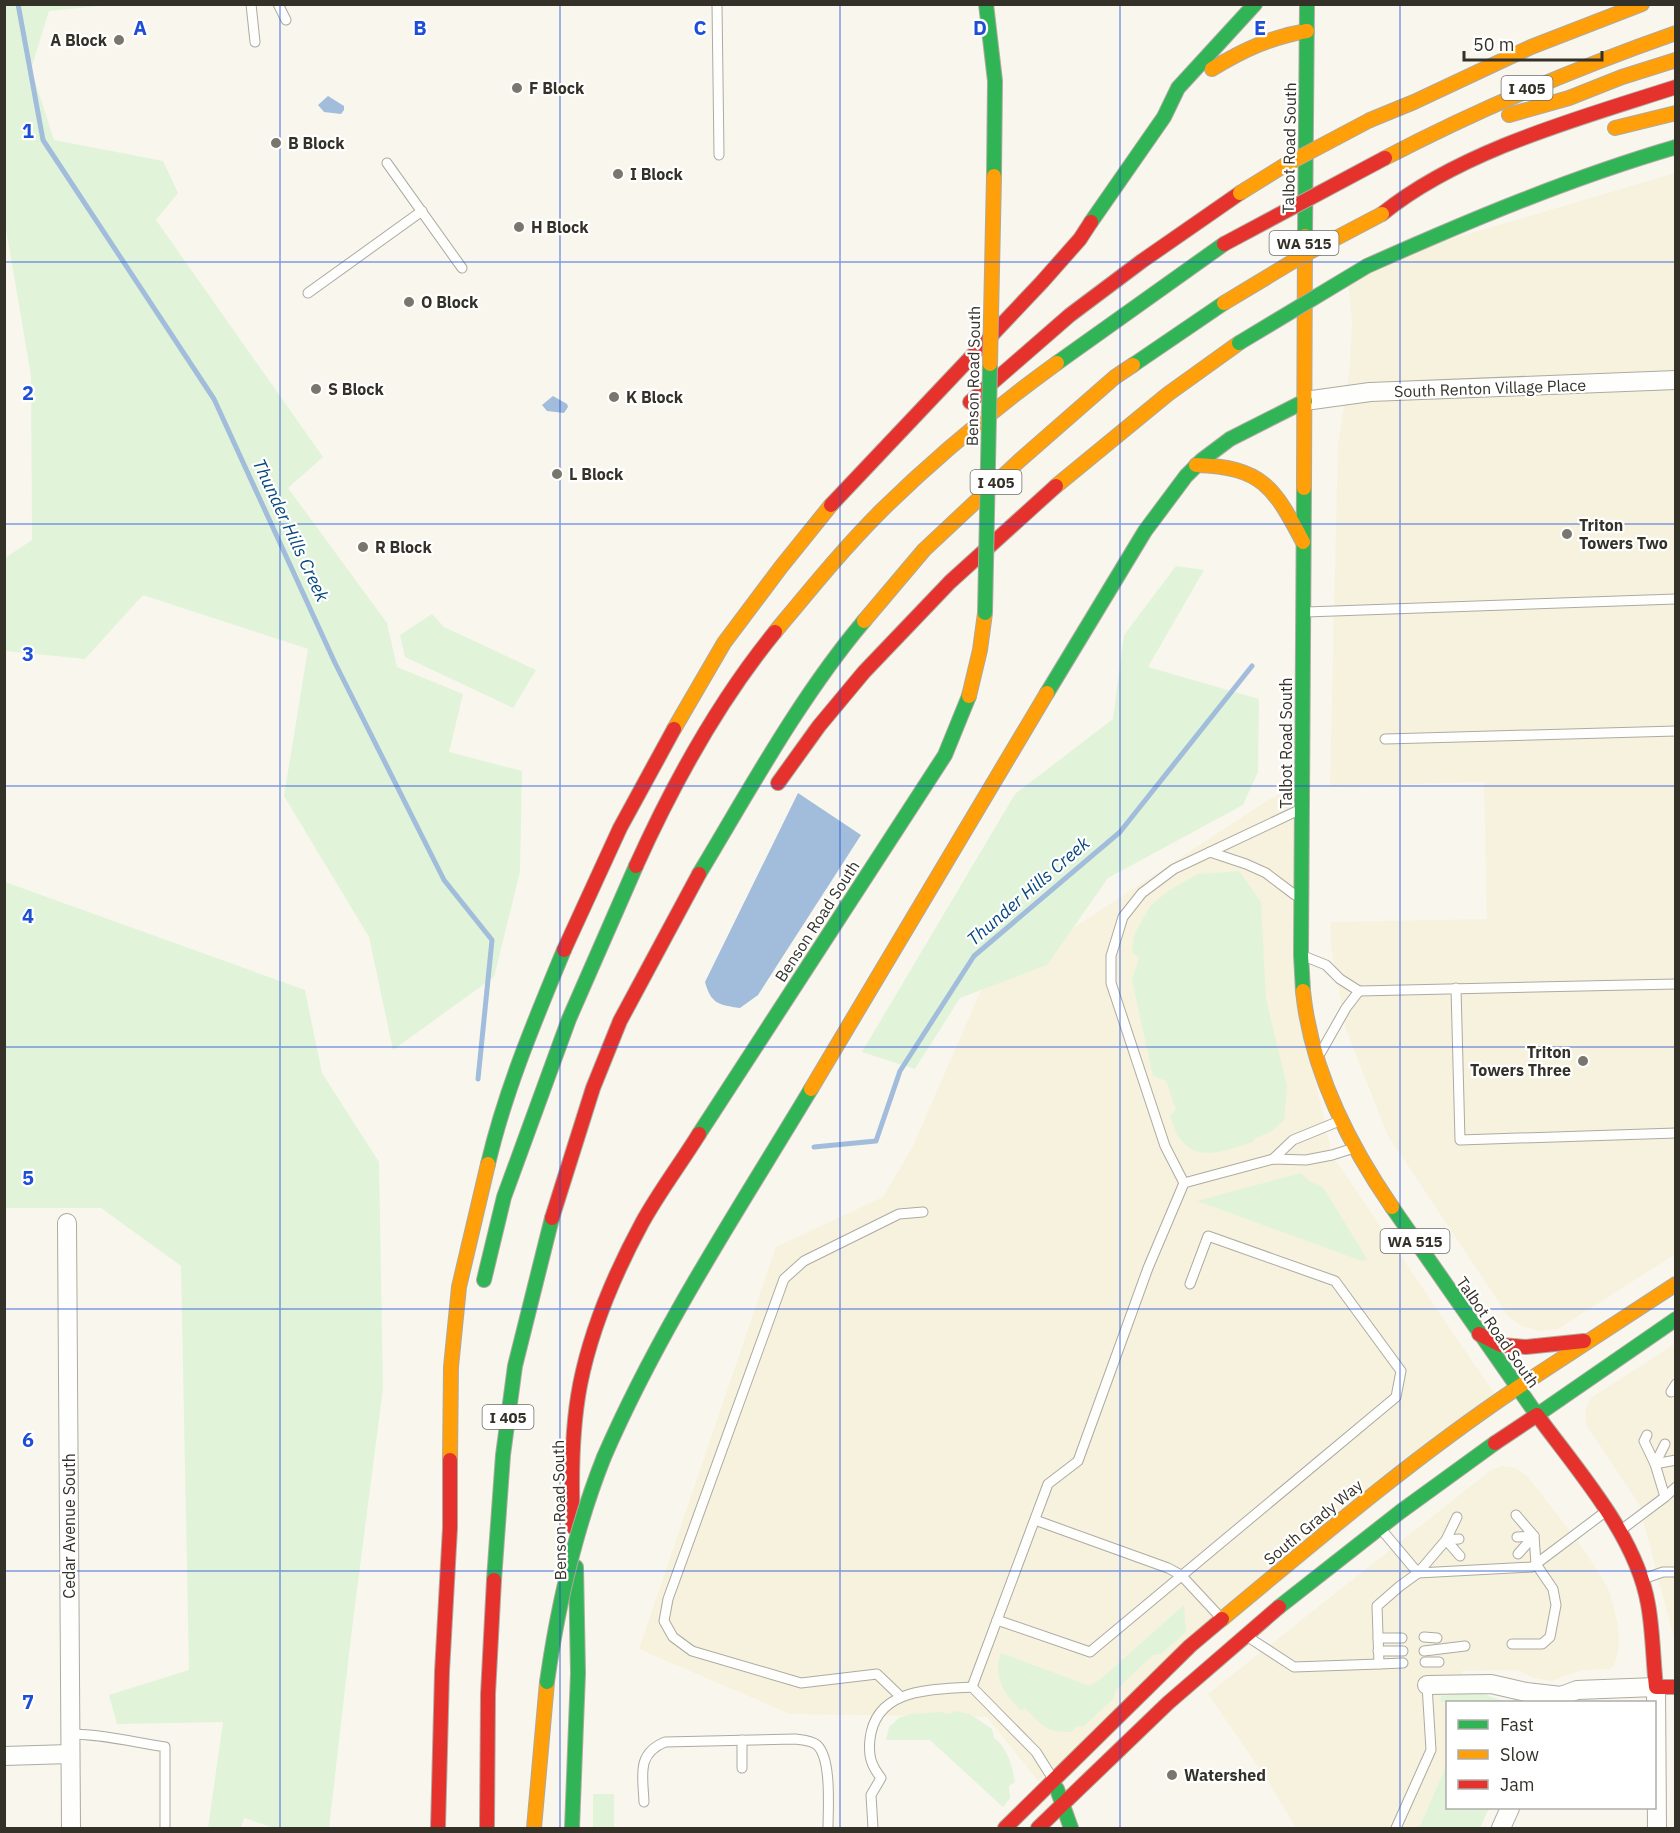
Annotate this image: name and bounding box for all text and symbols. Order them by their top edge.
text: A [133,14,147,41]
text: B [413,14,427,41]
text: C [693,14,707,41]
text: D [973,14,987,41]
text: E [1254,14,1266,41]
scale bar [1464,24,1602,62]
place label: A Block [50,30,108,50]
marker: A Block [112,33,126,47]
text: 50 m [1473,33,1515,56]
road number: I 405 [1502,76,1552,100]
place label: F Block [529,78,585,98]
marker: F Block [510,81,524,95]
street label: Talbot Road South [1278,82,1300,214]
text: 1 [22,117,34,144]
place label: B Block [288,133,345,153]
marker: B Block [269,136,283,150]
place label: I Block [630,164,684,184]
marker: I Block [611,167,625,181]
place label: H Block [531,217,589,237]
marker: H Block [512,220,526,234]
road number: WA 515 [1270,231,1338,255]
place label: O Block [421,292,479,312]
marker: O Block [402,295,416,309]
street label: Benson Road South [962,306,984,446]
street label: South Renton Village Place [1394,375,1587,401]
text: 2 [22,379,34,406]
place label: S Block [328,379,385,399]
marker: S Block [309,382,323,396]
place label: K Block [626,387,684,407]
marker: K Block [607,390,621,404]
water label: Thunder Hills Creek [248,455,334,606]
place label: L Block [569,464,624,484]
marker: L Block [550,467,564,481]
road number: I 405 [970,470,1022,494]
place label: Triton Towers Two [1579,515,1668,553]
marker: Triton Towers Two [1560,527,1574,541]
place label: R Block [375,537,432,557]
marker: R Block [356,540,370,554]
text: 3 [22,640,34,667]
street label: Talbot Road South [1276,677,1296,809]
water label: Thunder Hills Creek [962,831,1095,951]
street label: Benson Road South [770,857,864,985]
text: 4 [22,902,34,929]
place label: Triton Towers Three [1470,1042,1571,1080]
marker: Triton Towers Three [1576,1054,1590,1068]
text: 5 [22,1164,34,1191]
road number: WA 515 [1380,1229,1450,1253]
street label: Talbot Road South [1452,1273,1544,1391]
road number: I 405 [482,1405,534,1429]
text: 6 [22,1426,34,1453]
street label: Benson Road South [548,1440,570,1580]
street label: Cedar Avenue South [59,1453,79,1599]
street label: South Grady Way [1260,1475,1367,1569]
text: 7 [22,1688,34,1715]
legend [1446,1701,1656,1809]
text: Fast [1500,1713,1534,1736]
text: Slow [1500,1743,1539,1766]
place label: Watershed [1184,1765,1266,1785]
marker: Watershed [1165,1768,1179,1782]
text: Jam [1500,1773,1535,1796]

